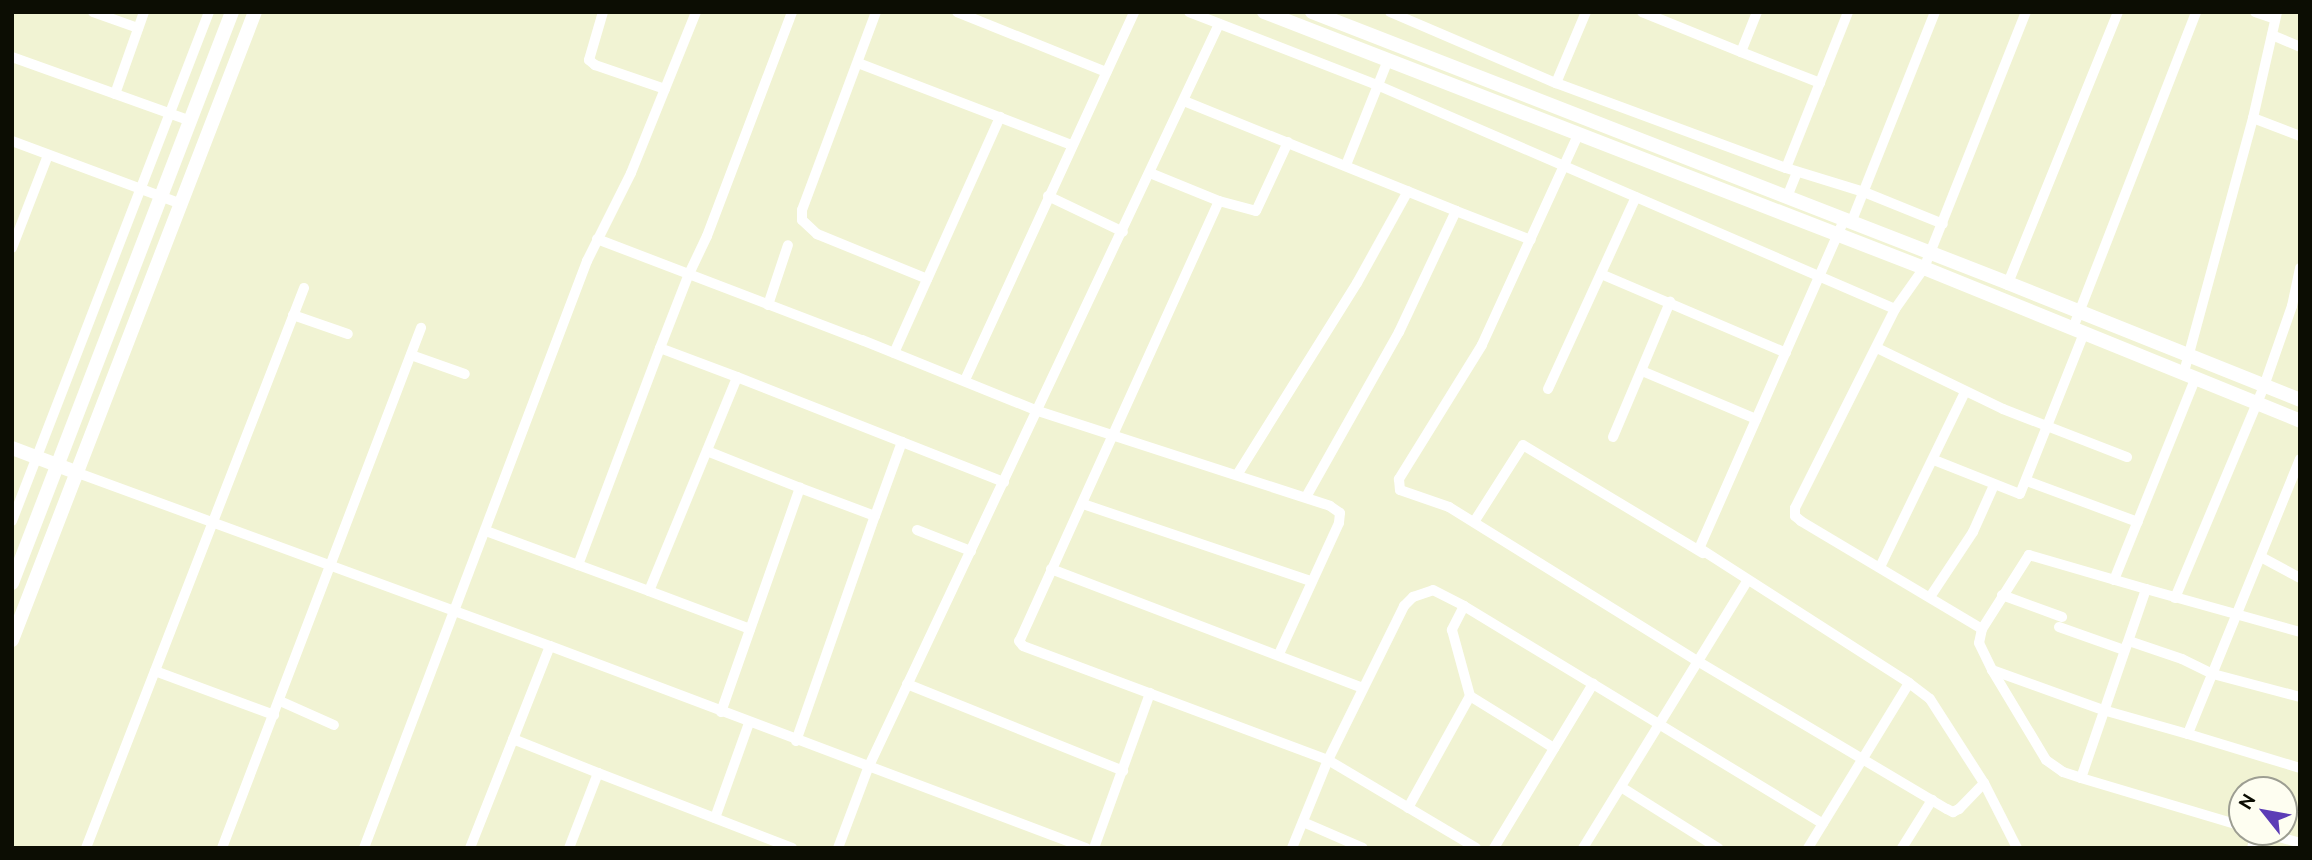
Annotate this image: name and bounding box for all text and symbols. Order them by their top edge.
north arrow [2228,776,2298,846]
text: N [2234,789,2260,813]

